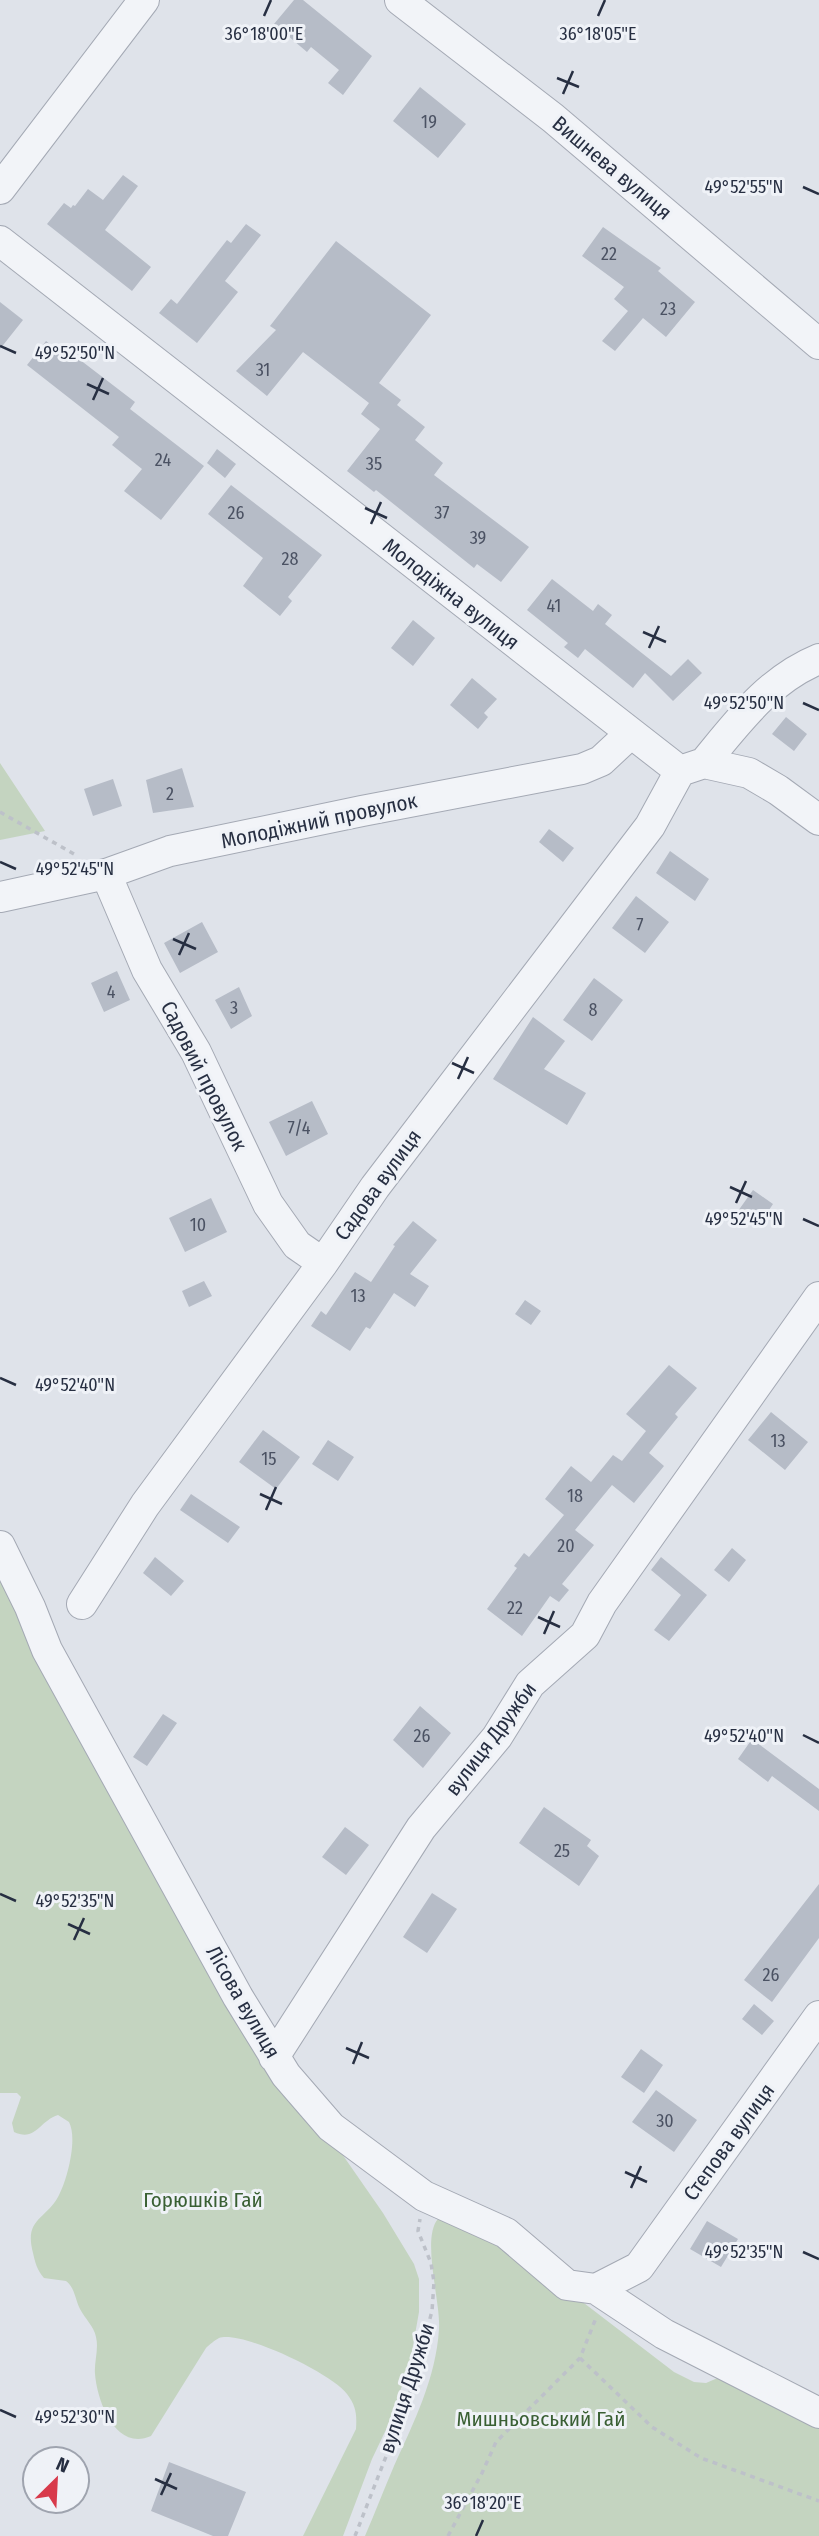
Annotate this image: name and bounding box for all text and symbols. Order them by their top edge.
text: 36°18'00"E [225,23,303,45]
text: 36°18'05"E [560,23,636,45]
street label: Вишнева вулиця [547,110,677,226]
house number: 19 [421,111,437,133]
text: 49°52'55"N [705,176,783,198]
house number: 22 [601,243,617,265]
house number: 23 [660,298,676,320]
text: 49°52'50"N [35,342,115,364]
house number: 31 [256,359,270,381]
house number: 24 [155,449,171,471]
house number: 35 [366,453,382,475]
house number: 26 [228,502,245,524]
house number: 37 [434,502,450,524]
house number: 39 [470,527,486,549]
street label: Молодіжна вулиця [378,533,524,655]
house number: 28 [282,548,298,570]
house number: 41 [547,595,561,617]
text: 49°52'50"N [704,692,784,714]
house number: 2 [166,783,174,805]
street label: Молодіжний провулок [219,787,420,854]
text: 49°52'45"N [36,858,114,880]
house number: 7 [636,914,644,936]
house number: 4 [107,981,116,1003]
street label: Садовий провулок [155,997,253,1155]
house number: 3 [230,997,238,1019]
house number: 8 [589,999,598,1021]
house number: 7/4 [288,1117,311,1139]
street label: Садова вулиця [329,1124,427,1246]
text: 49°52'45"N [705,1208,783,1230]
house number: 10 [190,1214,206,1236]
house number: 13 [350,1285,366,1307]
text: 49°52'40"N [35,1374,115,1396]
house number: 13 [770,1430,786,1452]
house number: 15 [261,1448,277,1470]
house number: 18 [567,1485,583,1507]
house number: 20 [557,1535,575,1557]
house number: 22 [507,1597,523,1619]
street label: вулиця Дружби [440,1677,542,1801]
house number: 26 [414,1725,431,1747]
text: 49°52'40"N [704,1725,784,1747]
house number: 25 [554,1840,570,1862]
text: 49°52'35"N [36,1890,114,1912]
street label: Лісова вулиця [200,1941,286,2063]
house number: 26 [763,1964,780,1986]
street label: Степова вулиця [678,2078,780,2206]
house number: 30 [656,2110,674,2132]
park label: Горюшків Гай [143,2187,263,2213]
text: 49°52'35"N [705,2241,783,2263]
street label: вулиця Дружби [374,2319,440,2457]
text: 49°52'30"N [35,2406,115,2428]
park label: Мишньовський Гай [457,2406,625,2432]
north arrow [21,2445,91,2515]
text: N [53,2452,73,2478]
text: 36°18'20"E [444,2492,522,2514]

